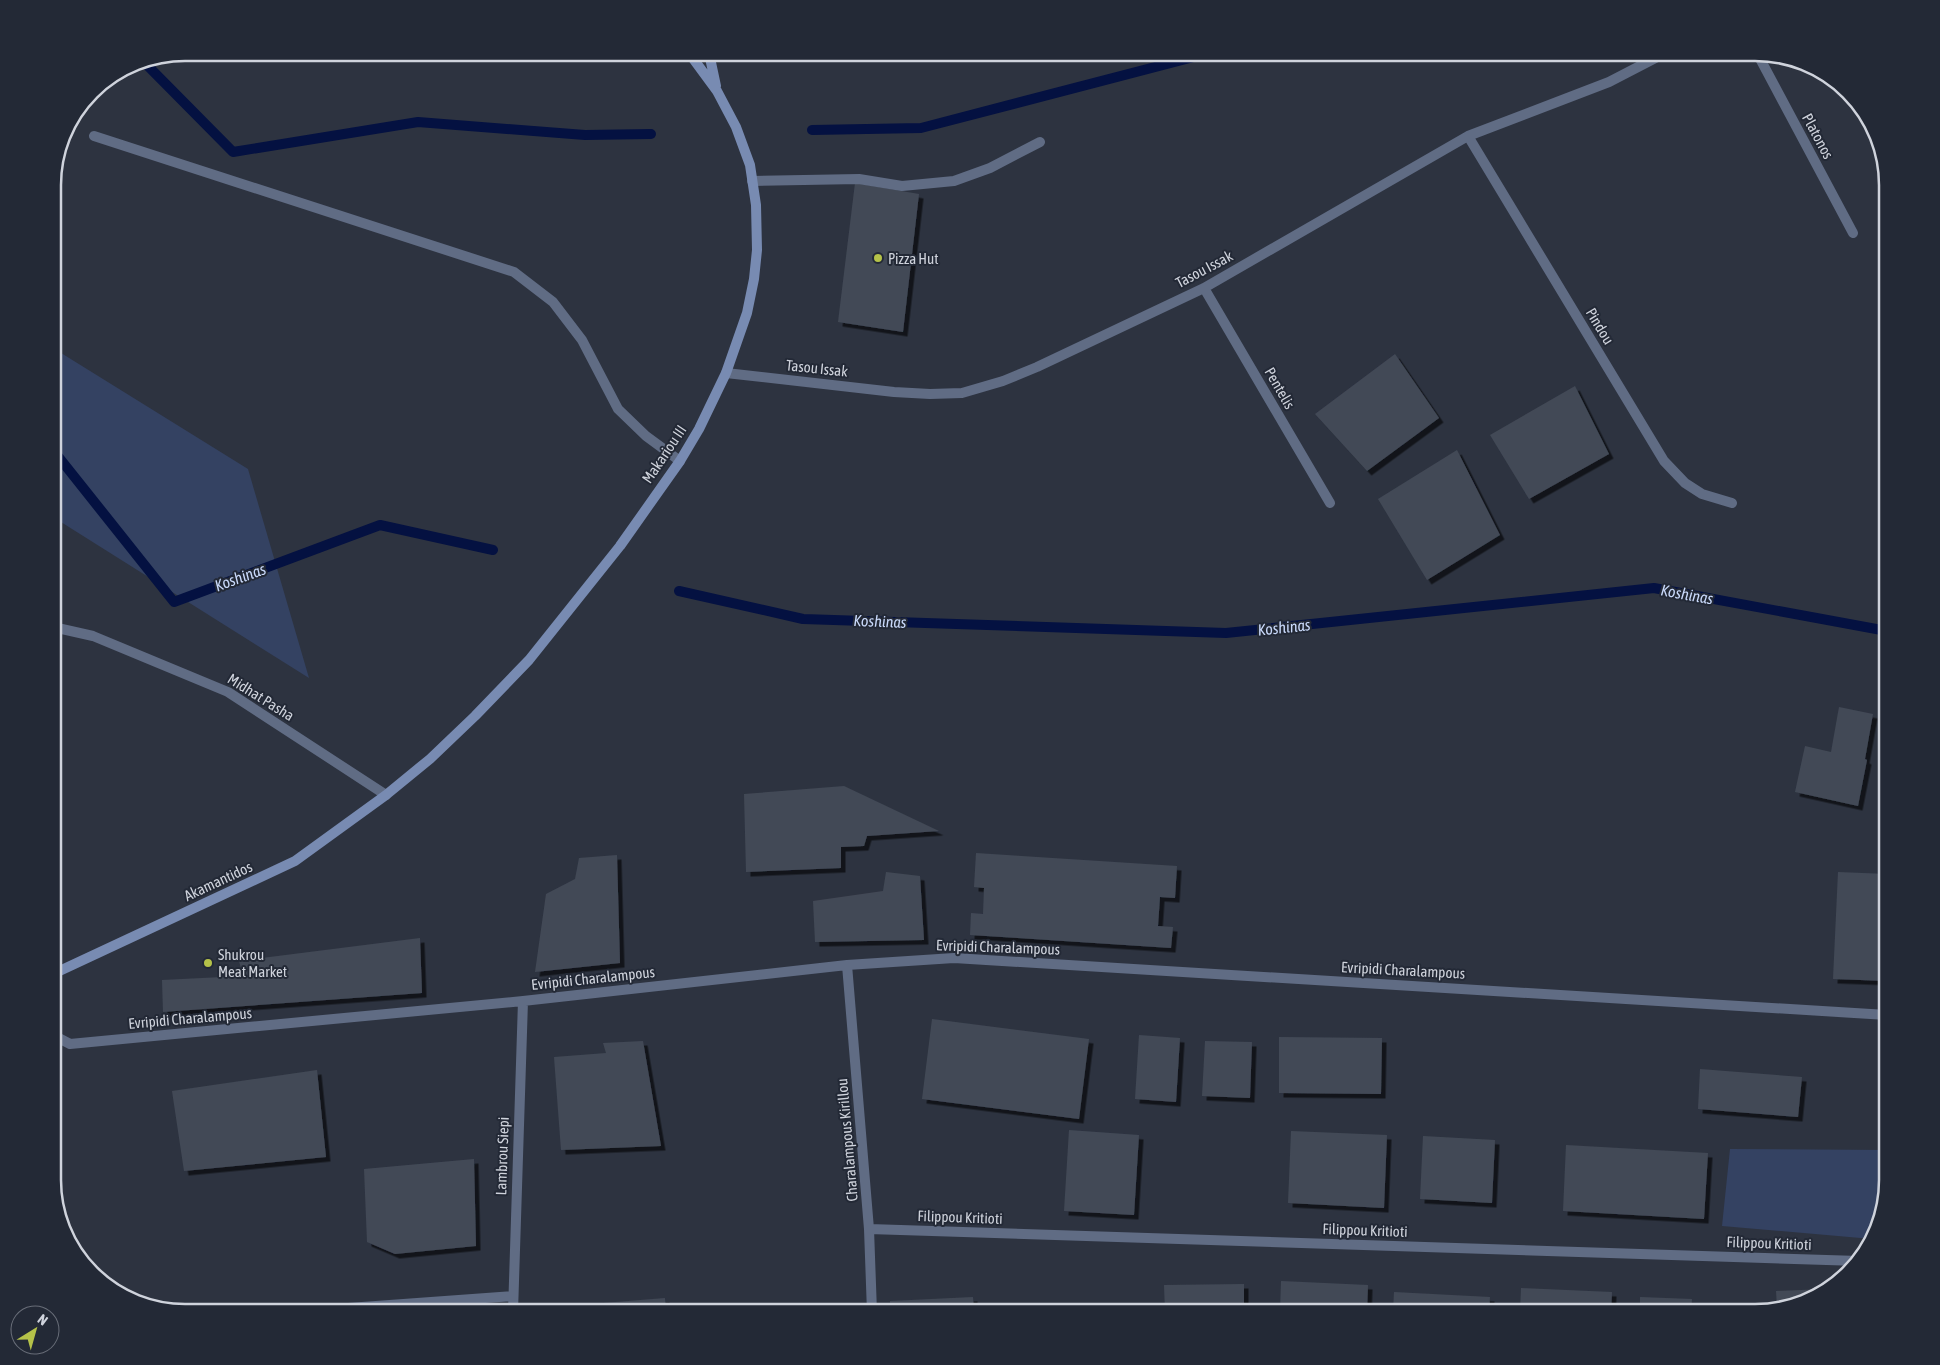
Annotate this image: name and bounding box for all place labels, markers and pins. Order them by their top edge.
place label: Pizza Hut [888,250,939,267]
marker: Pizza Hut [872,252,884,264]
place label: Shukrou Meat Market [218,946,287,980]
marker: Shukrou Meat Market [202,957,214,969]

